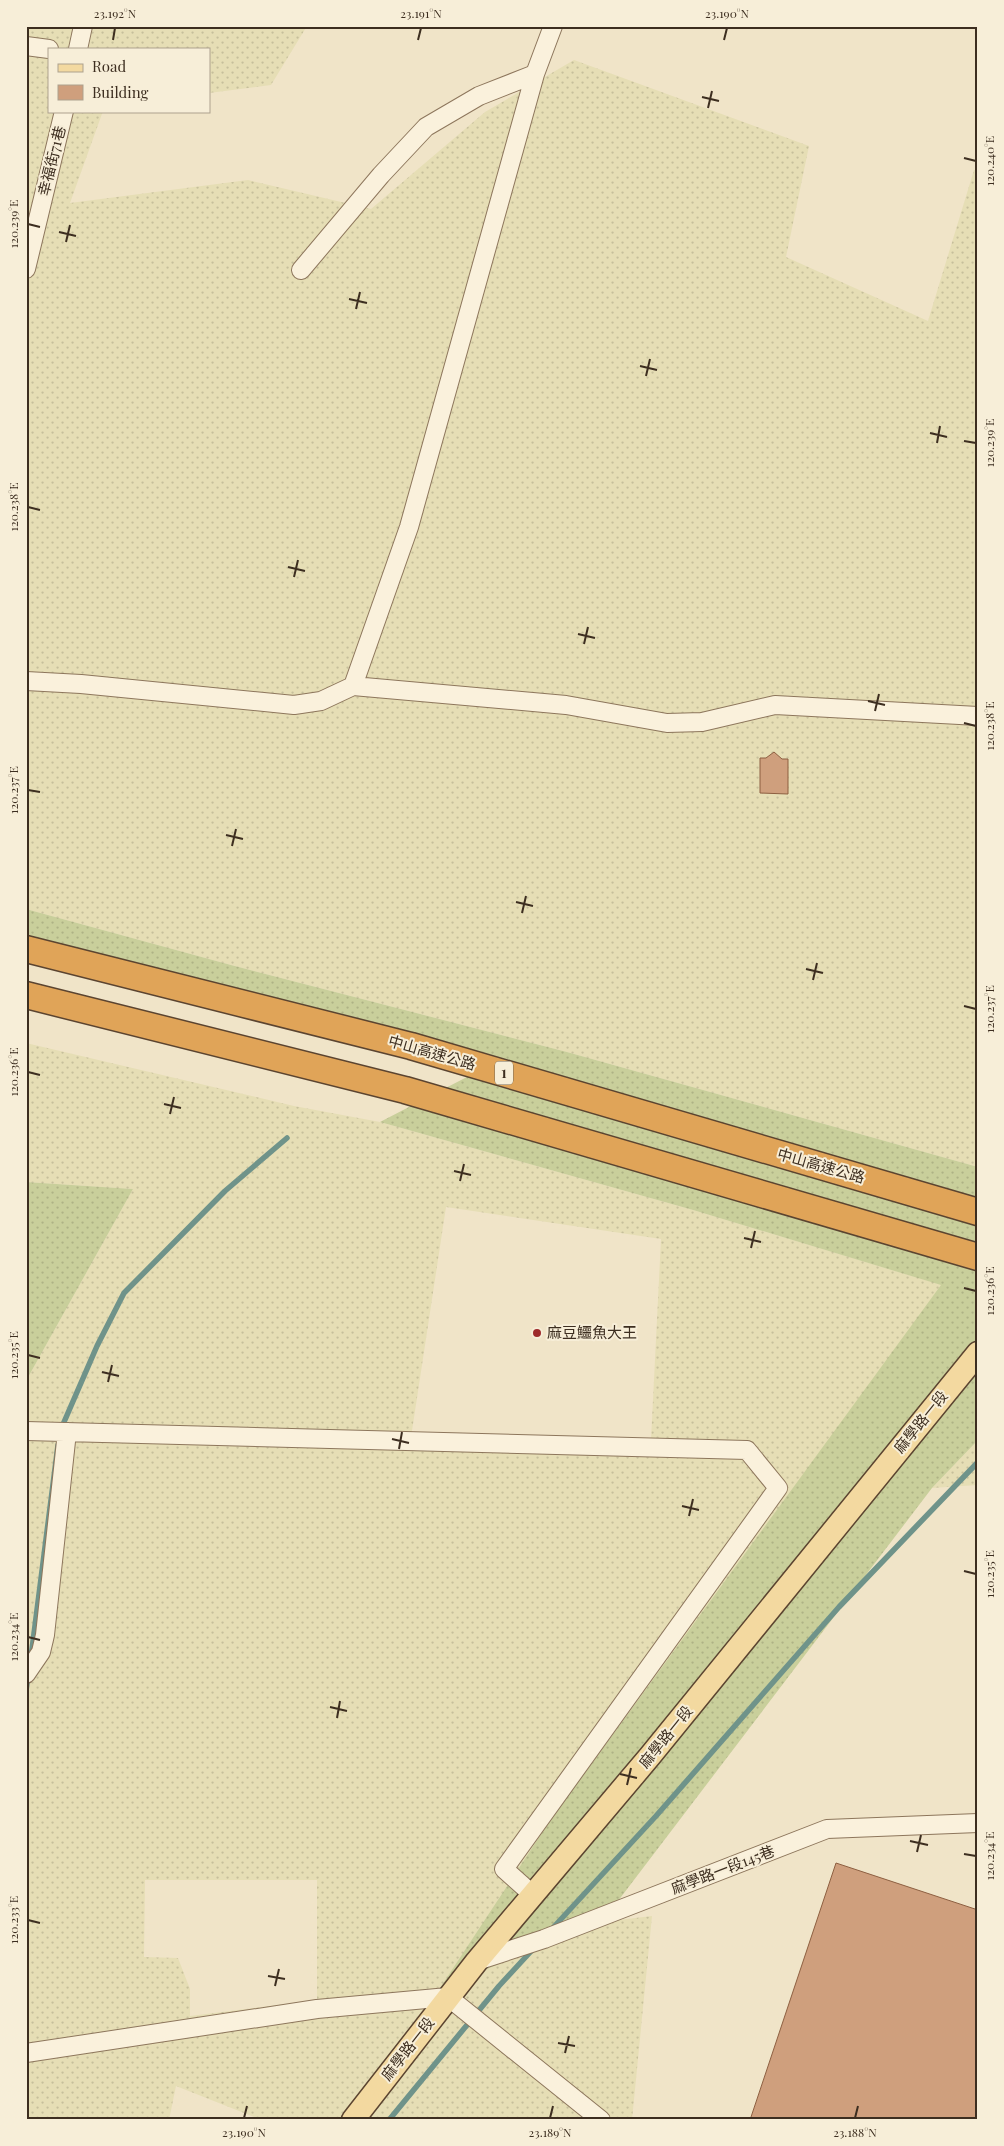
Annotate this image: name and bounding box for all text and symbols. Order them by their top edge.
text: 23.192°N [94,5,137,21]
text: 23.191°N [400,5,442,21]
text: 23.190°N [705,5,750,21]
legend [48,48,210,112]
text: Road [92,56,126,76]
text: Building [92,82,149,102]
street label: 幸福街71巷 [33,124,69,198]
text: 120.240°E [981,136,997,186]
text: 120.239°E [5,200,21,248]
text: 120.239°E [981,419,997,467]
text: 120.238°E [5,482,21,532]
text: 120.238°E [981,701,997,751]
text: 120.237°E [5,766,21,814]
text: 120.237°E [981,985,997,1033]
street label: 中山高速公路 [386,1030,478,1074]
text: 120.236°E [5,1048,21,1096]
road number: 1 [495,1062,513,1084]
street label: 中山高速公路 [775,1143,867,1187]
text: 120.236°E [981,1267,997,1315]
place label: 麻豆鱷魚大王 [547,1322,637,1342]
marker: 麻豆鱷魚大王 [531,1327,543,1339]
text: 120.235°E [5,1331,21,1379]
street label: 麻學路一段 [889,1386,952,1457]
text: 120.235°E [981,1550,997,1598]
text: 120.234°E [5,1613,21,1661]
street label: 麻學路一段 [634,1701,697,1772]
text: 120.234°E [981,1832,997,1880]
street label: 麻學路一段145巷 [668,1840,777,1898]
text: 120.233°E [5,1896,21,1944]
street label: 麻學路一段 [376,2013,438,2084]
text: 23.190°N [222,2124,267,2140]
text: 23.189°N [528,2124,572,2140]
text: 23.188°N [833,2124,877,2140]

